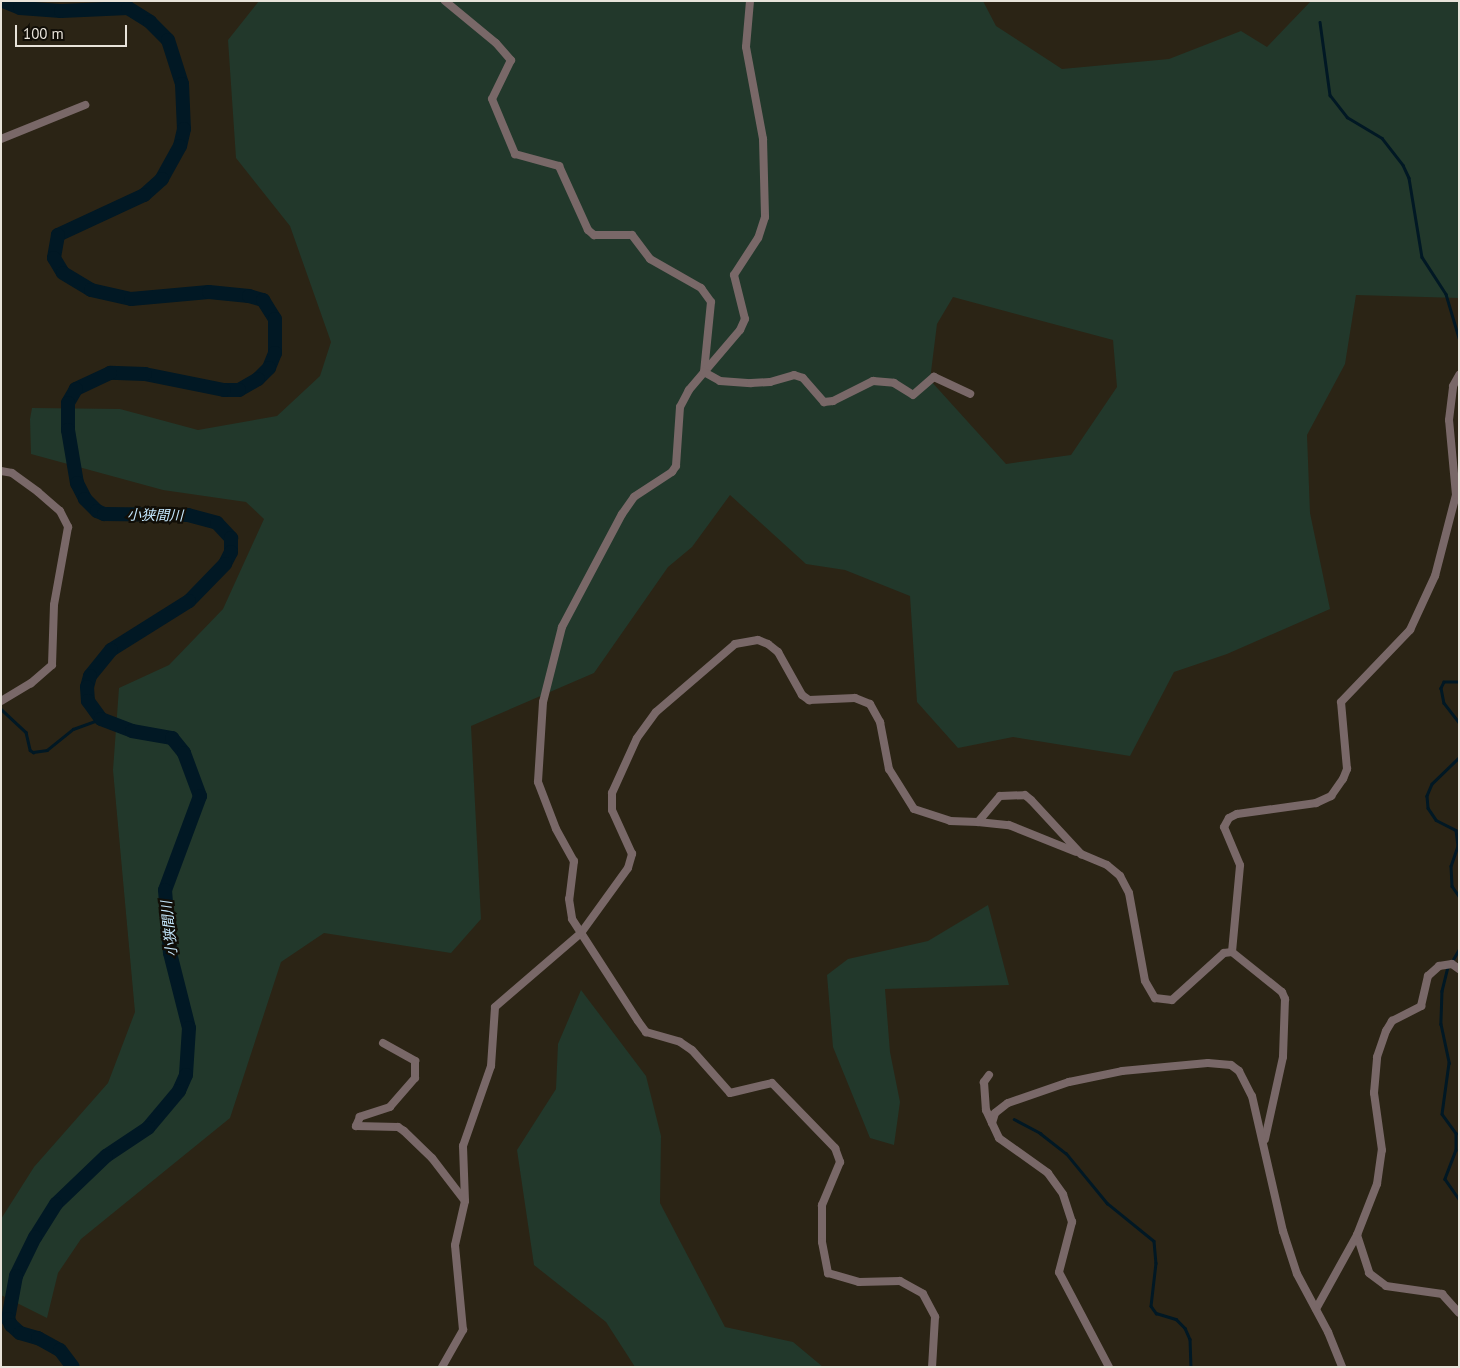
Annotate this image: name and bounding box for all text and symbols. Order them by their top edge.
scale bar [18,15,130,47]
text: 100 m [23,24,64,43]
water label: 小狭間川 [127,506,183,524]
water label: 小狭間川 [158,900,180,958]

